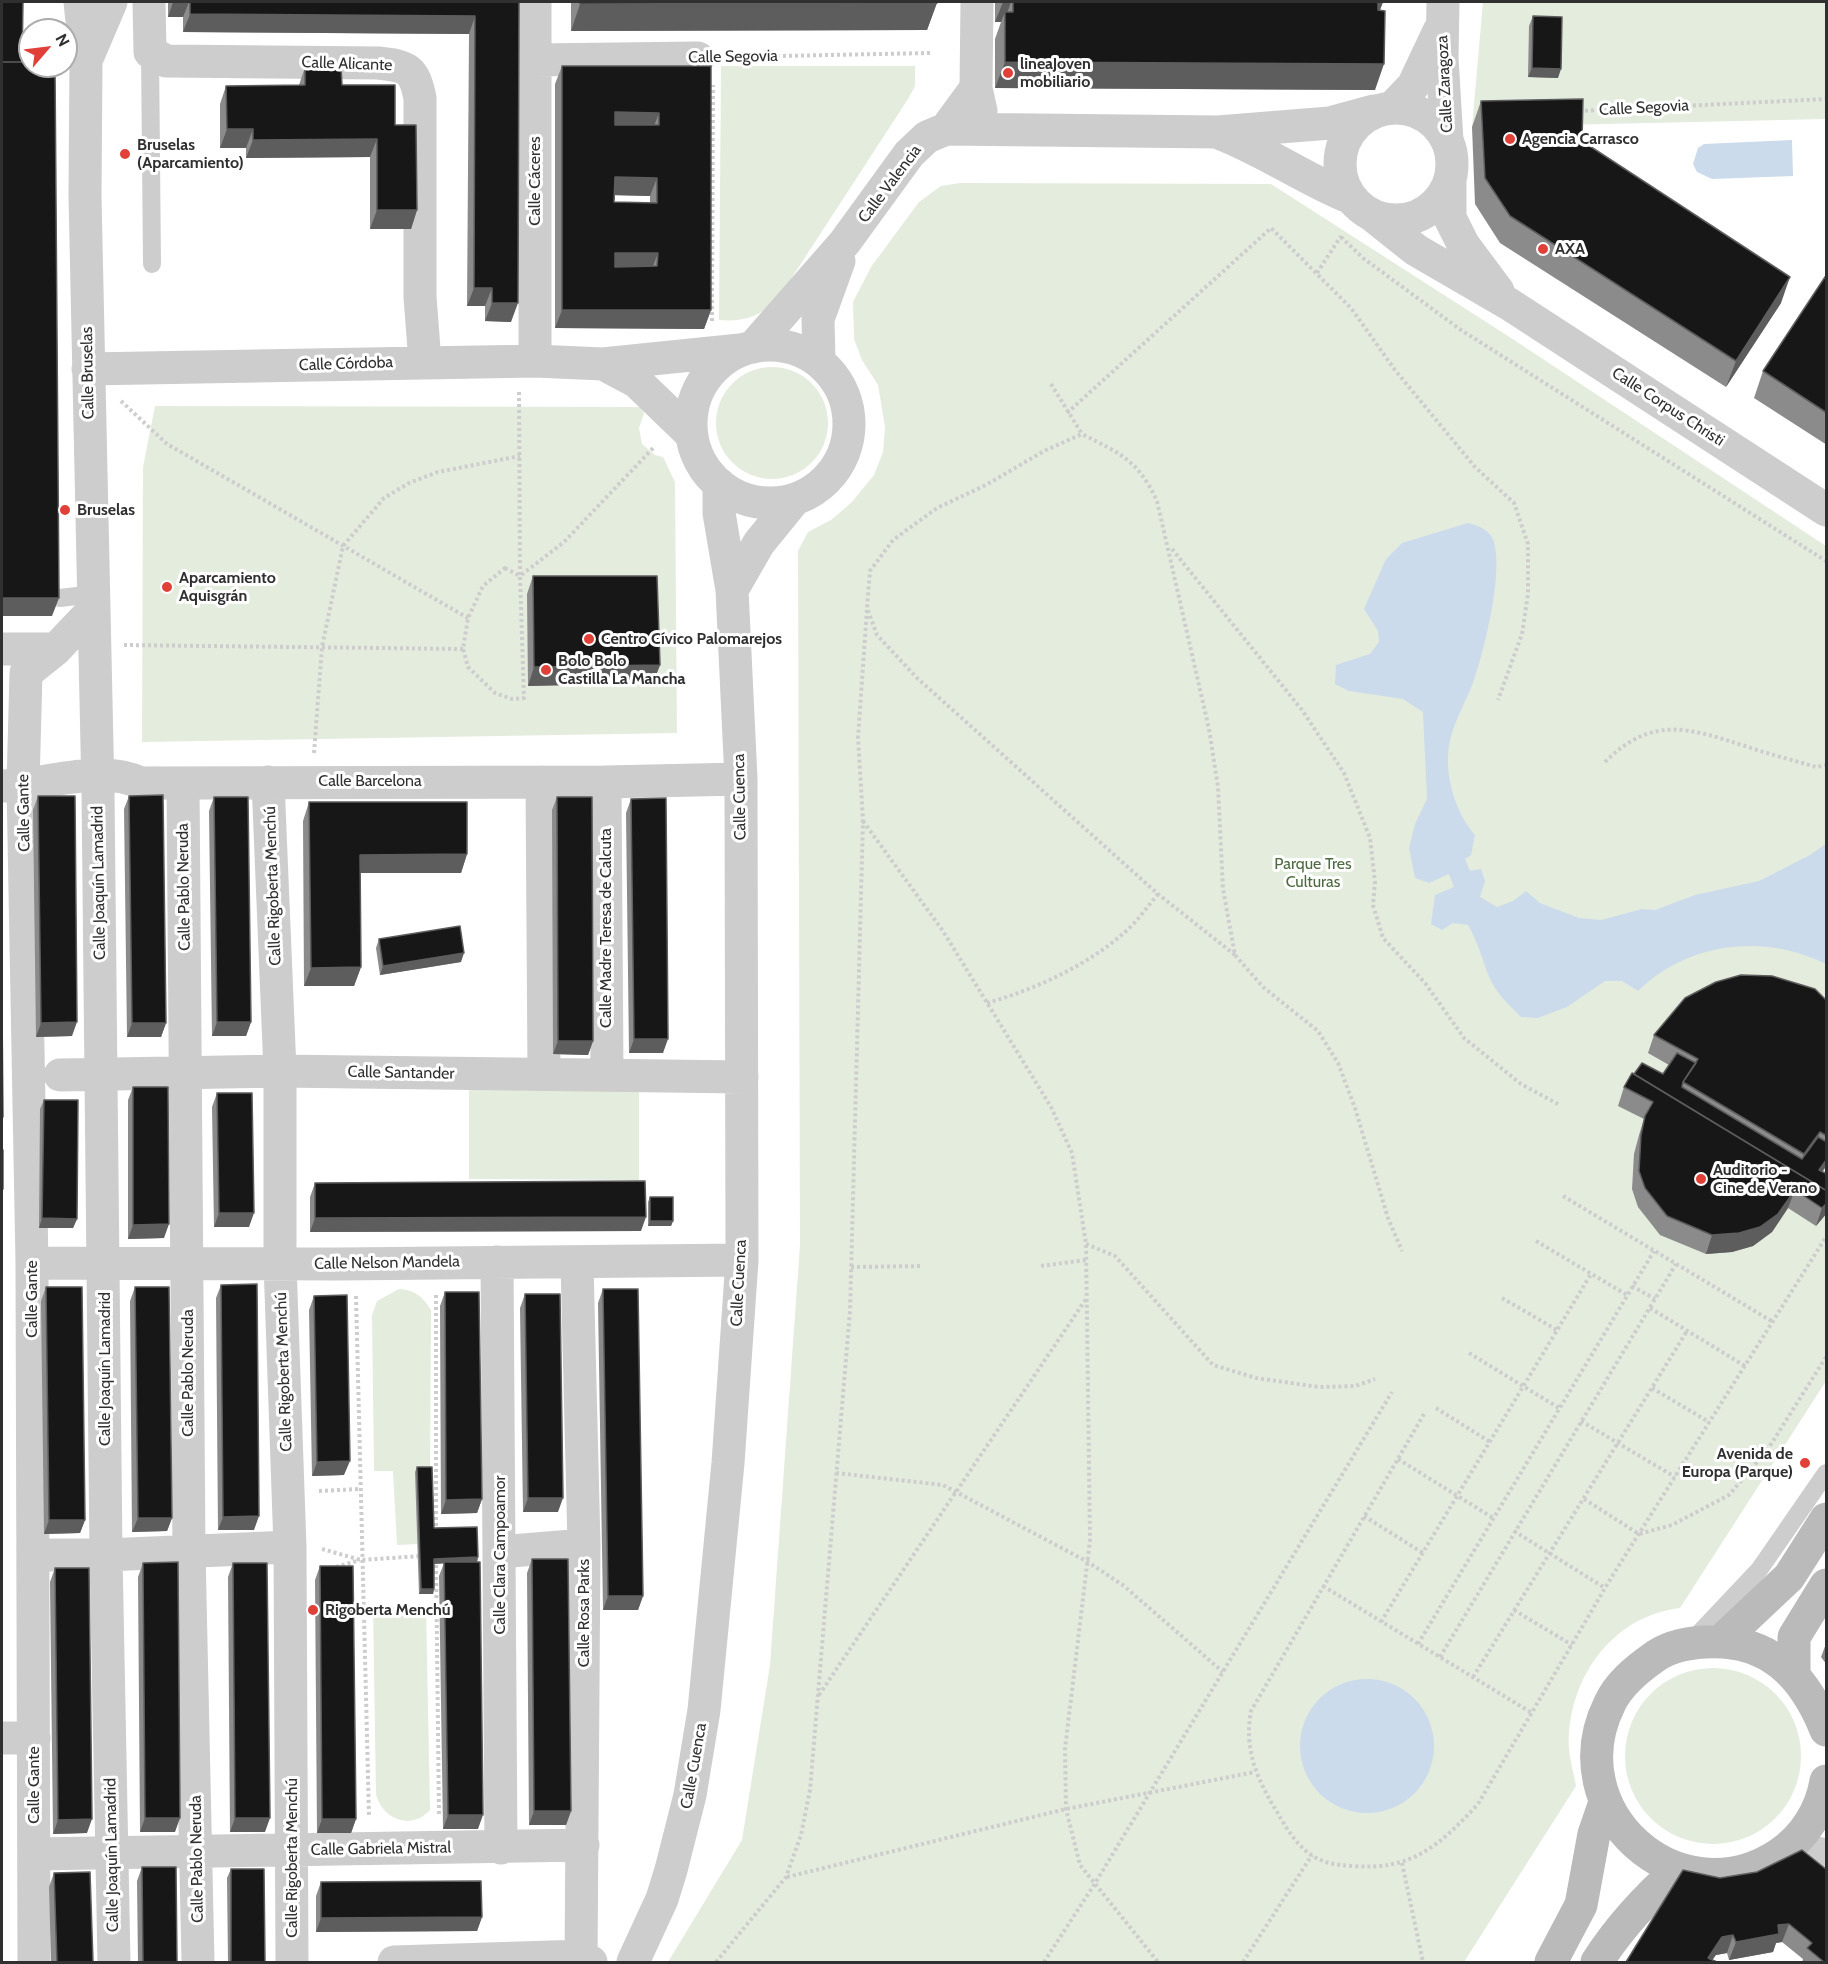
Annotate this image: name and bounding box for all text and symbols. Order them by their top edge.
north arrow [18,18,78,78]
text: N [52,31,74,50]
street label: Calle Zaragoza [1433,35,1457,133]
street label: Calle Segovia [688,47,778,67]
street label: Calle Alicante [301,53,393,75]
place label: lineaJoven mobiliario [1020,54,1091,92]
marker: lineaJoven mobiliario [1001,66,1015,80]
street label: Calle Segovia [1599,96,1689,120]
place label: Agencia Carrasco [1522,129,1639,149]
marker: Agencia Carrasco [1503,132,1517,146]
place label: Bruselas (Aparcamiento) [137,135,244,173]
street label: Calle Cáceres [525,136,545,226]
street label: Calle Valencia [854,141,926,227]
marker: Bruselas (Aparcamiento) [118,147,132,161]
place label: AXA [1555,239,1585,259]
marker: AXA [1536,242,1550,256]
street label: Calle Bruselas [78,327,98,419]
street label: Calle Córdoba [299,353,393,375]
street label: Calle Corpus Christi [1608,363,1728,451]
place label: Bruselas [77,500,135,520]
marker: Bruselas [58,503,72,517]
place label: Aparcamiento Aquisgrán [179,568,276,606]
marker: Aparcamiento Aquisgrán [160,580,174,594]
place label: Centro Cívico Palomarejos [601,629,782,649]
marker: Centro Cívico Palomarejos [582,632,596,646]
place label: Bolo Bolo Castilla La Mancha [558,651,685,689]
marker: Bolo Bolo Castilla La Mancha [539,663,553,677]
street label: Calle Cuenca [730,753,750,841]
street label: Calle Barcelona [318,771,422,791]
street label: Calle Gante [14,774,34,852]
street label: Calle Joaquín Lamadrid [88,806,110,960]
street label: Calle Rigoberta Menchú [261,806,285,966]
street label: Calle Pablo Neruda [173,823,195,951]
street label: Calle Madre Teresa de Calcuta [596,828,616,1028]
park label: Parque Tres Culturas [1274,854,1352,892]
street label: Calle Santander [347,1062,455,1084]
place label: Auditorio - Cine de Verano [1713,1160,1817,1198]
marker: Auditorio - Cine de Verano [1694,1172,1708,1186]
street label: Calle Cuenca [727,1239,751,1327]
street label: Calle Nelson Mandela [314,1252,460,1274]
street label: Calle Gante [22,1260,42,1338]
street label: Calle Joaquín Lamadrid [95,1292,115,1446]
street label: Calle Rigoberta Menchú [272,1292,296,1452]
street label: Calle Pablo Neruda [178,1309,198,1437]
place label: Avenida de Europa (Parque) [1682,1444,1793,1482]
marker: Avenida de Europa (Parque) [1798,1456,1812,1470]
street label: Calle Clara Campoamor [490,1475,510,1635]
street label: Calle Rosa Parks [574,1559,594,1667]
place label: Rigoberta Menchú [325,1600,451,1620]
marker: Rigoberta Menchú [306,1603,320,1617]
street label: Calle Cuenca [677,1722,711,1810]
street label: Calle Gante [24,1746,44,1824]
street label: Calle Joaquín Lamadrid [101,1778,123,1932]
street label: Calle Rigoberta Menchú [282,1778,302,1938]
street label: Calle Pablo Neruda [186,1795,208,1923]
street label: Calle Gabriela Mistral [311,1838,451,1860]

